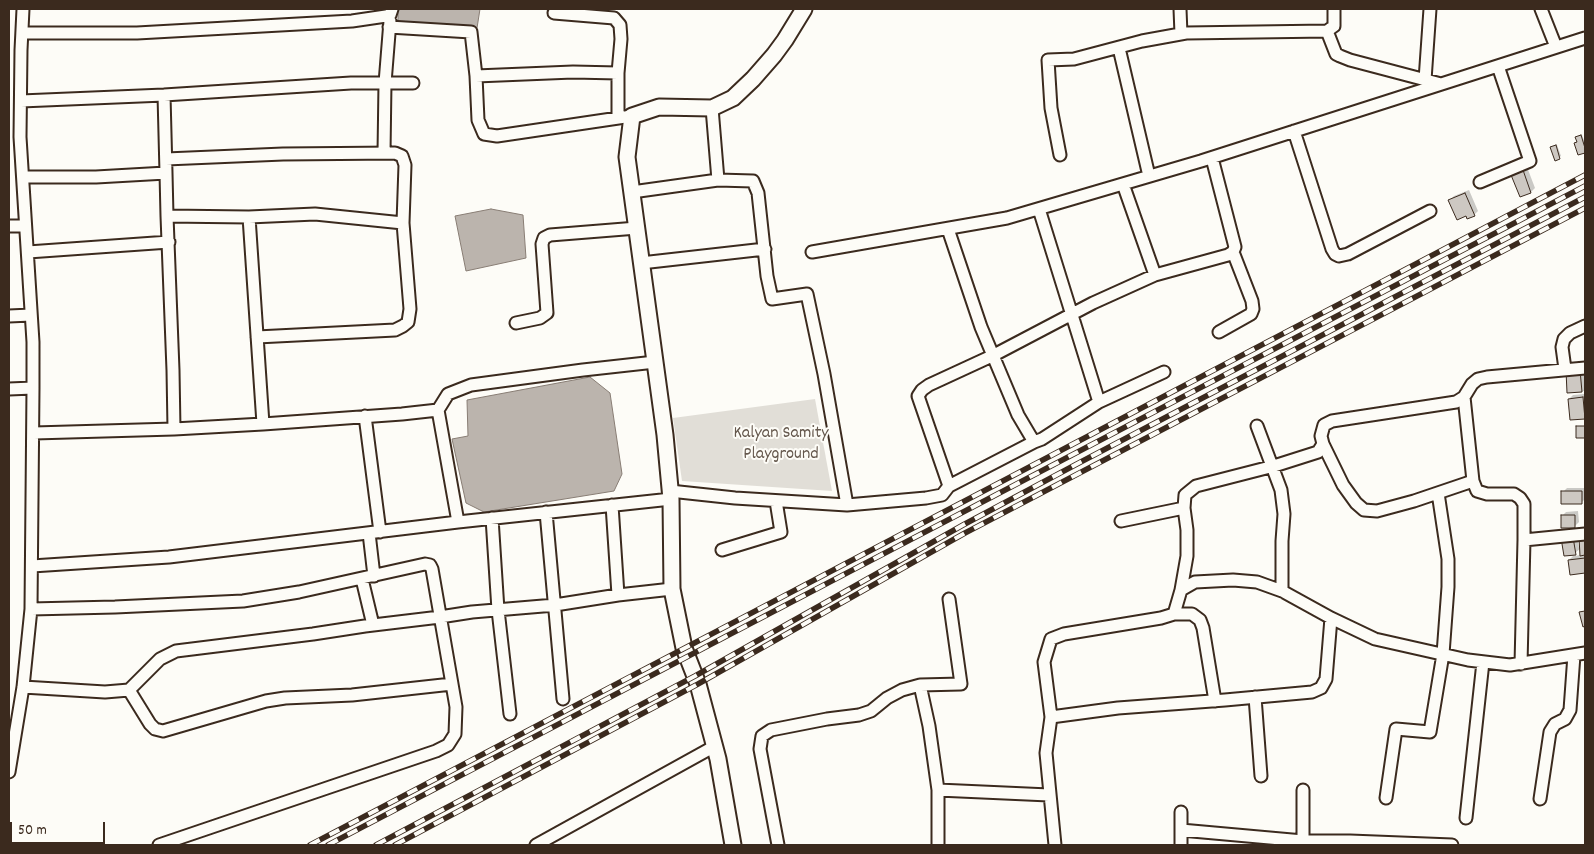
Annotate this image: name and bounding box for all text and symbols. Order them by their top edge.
park label: Kalyan Samity Playground [733,424,829,466]
scale bar [12,812,108,844]
text: 50 m [18,820,47,842]

